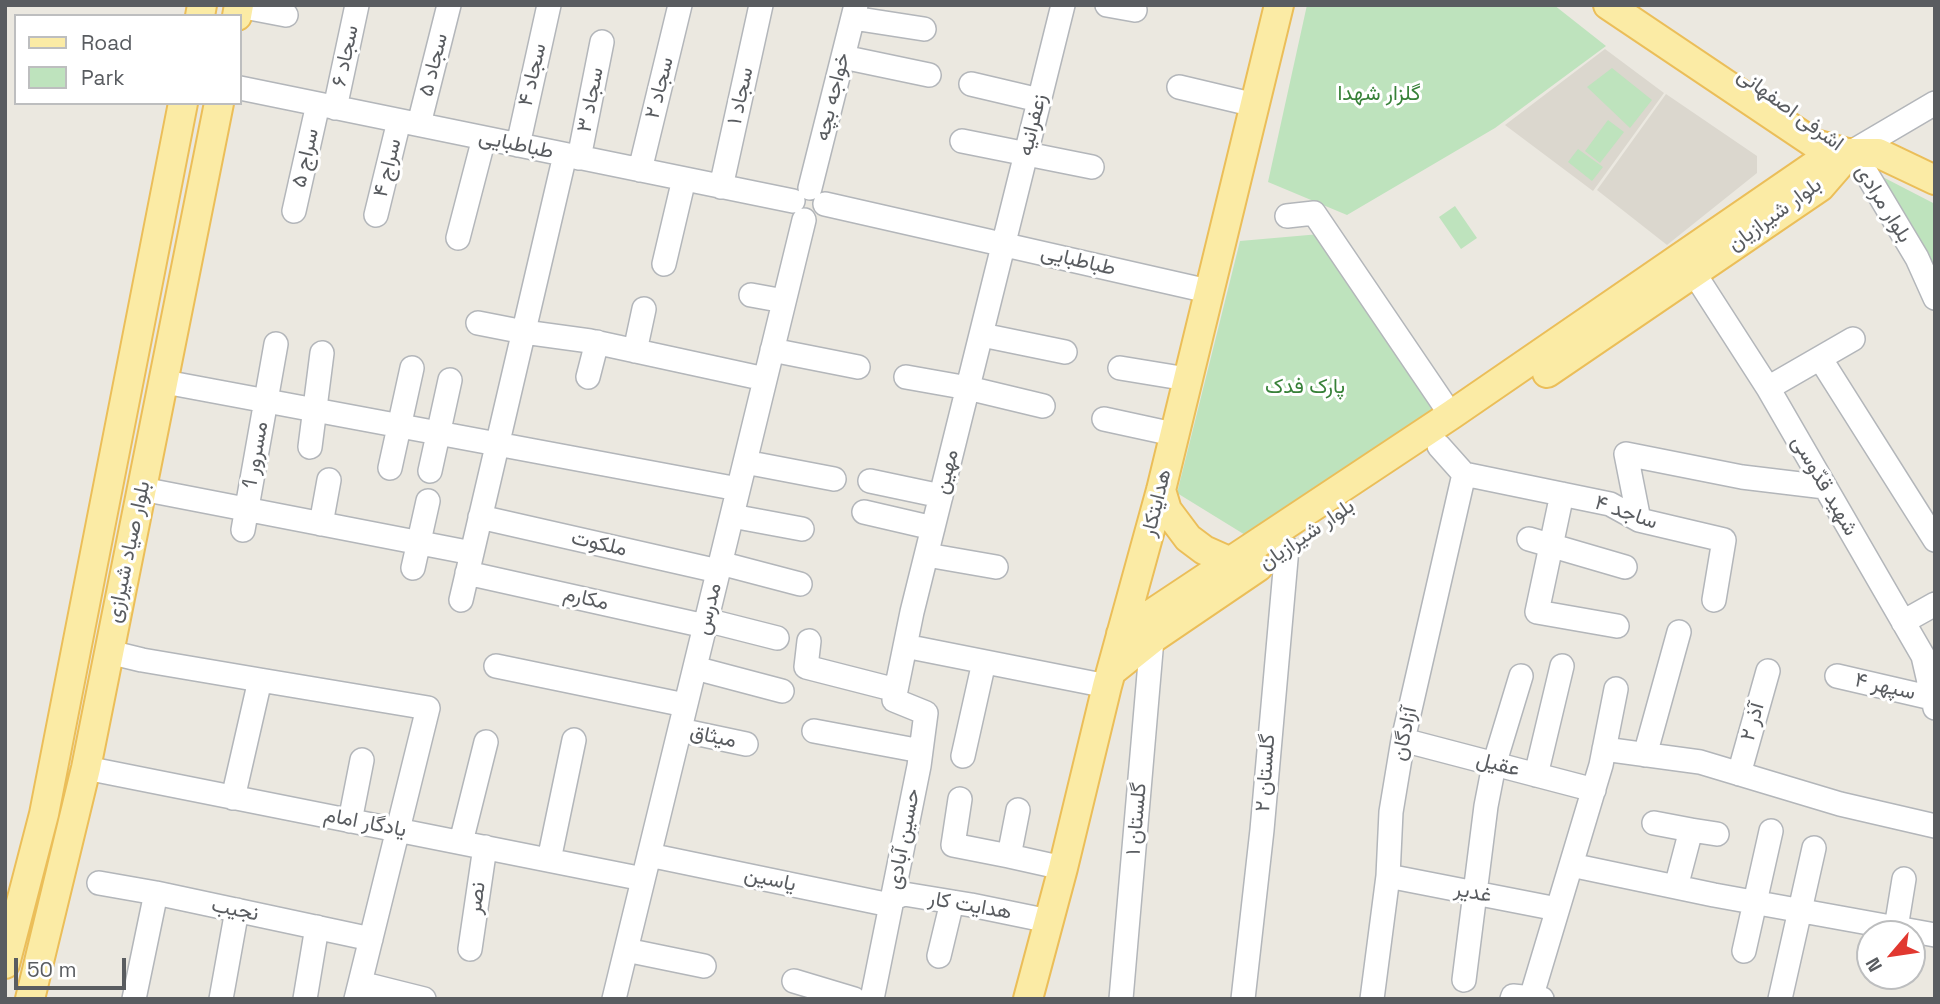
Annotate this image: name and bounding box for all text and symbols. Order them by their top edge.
legend [14,14,242,105]
street label: سجاد ۶ [327,23,365,89]
text: Road [81,29,133,56]
street label: سجاد ۵ [414,31,454,99]
street label: سجاد ۴ [514,41,552,109]
street label: خواجه بچه [810,50,856,144]
street label: سجاد ۲ [640,54,680,122]
street label: اشرفی اصفهانی [1732,63,1848,157]
text: Park [81,64,125,91]
street label: سجاد ۳ [572,65,610,135]
street label: سجاد ۱ [723,65,759,127]
park label: گلزار شهدا [1337,81,1421,107]
street label: زعفرانیه [1013,91,1053,159]
street label: طباطبایی [476,125,556,165]
street label: سراج ۵ [287,126,325,190]
street label: سراج ۴ [369,136,407,200]
street label: بلوار مرادی [1849,160,1917,248]
street label: بلوار شیرازیان [1723,173,1827,257]
street label: طباطبایی [1038,240,1118,282]
park label: پارک فدک [1265,374,1345,400]
street label: مسرور 1 [238,420,274,490]
street label: شهید قدّوسی [1785,431,1863,541]
street label: مهین [929,447,965,497]
street label: هدایتکار [1136,467,1178,539]
street label: بلوار صیاد شیرازی [102,479,156,625]
street label: ساجد ۴ [1591,491,1661,535]
street label: بلوار شیرازیان [1255,494,1359,576]
street label: ملکوت [569,525,629,563]
street label: مدرس [690,580,728,638]
street label: مکارم [561,582,611,616]
street label: سپهر ۴ [1852,668,1918,706]
street label: آذر ۲ [1736,700,1770,744]
street label: آزادگان [1387,705,1423,763]
street label: میثاق [687,720,739,754]
street label: گلستان ۲ [1251,733,1281,813]
street label: عقیل [1474,747,1522,783]
street label: گلستان ۱ [1121,782,1153,856]
street label: حسین آبادی [882,786,926,892]
street label: یادگار امام [322,803,408,843]
street label: یاسین [742,862,798,898]
street label: غدیر [1452,877,1494,909]
street label: نصر [462,880,492,916]
street label: هدایت کار [926,886,1014,926]
street label: نجیب [209,893,261,927]
north arrow [1856,920,1926,990]
scale bar [18,944,130,988]
text: N [1860,953,1888,976]
text: 50 m [27,956,77,983]

